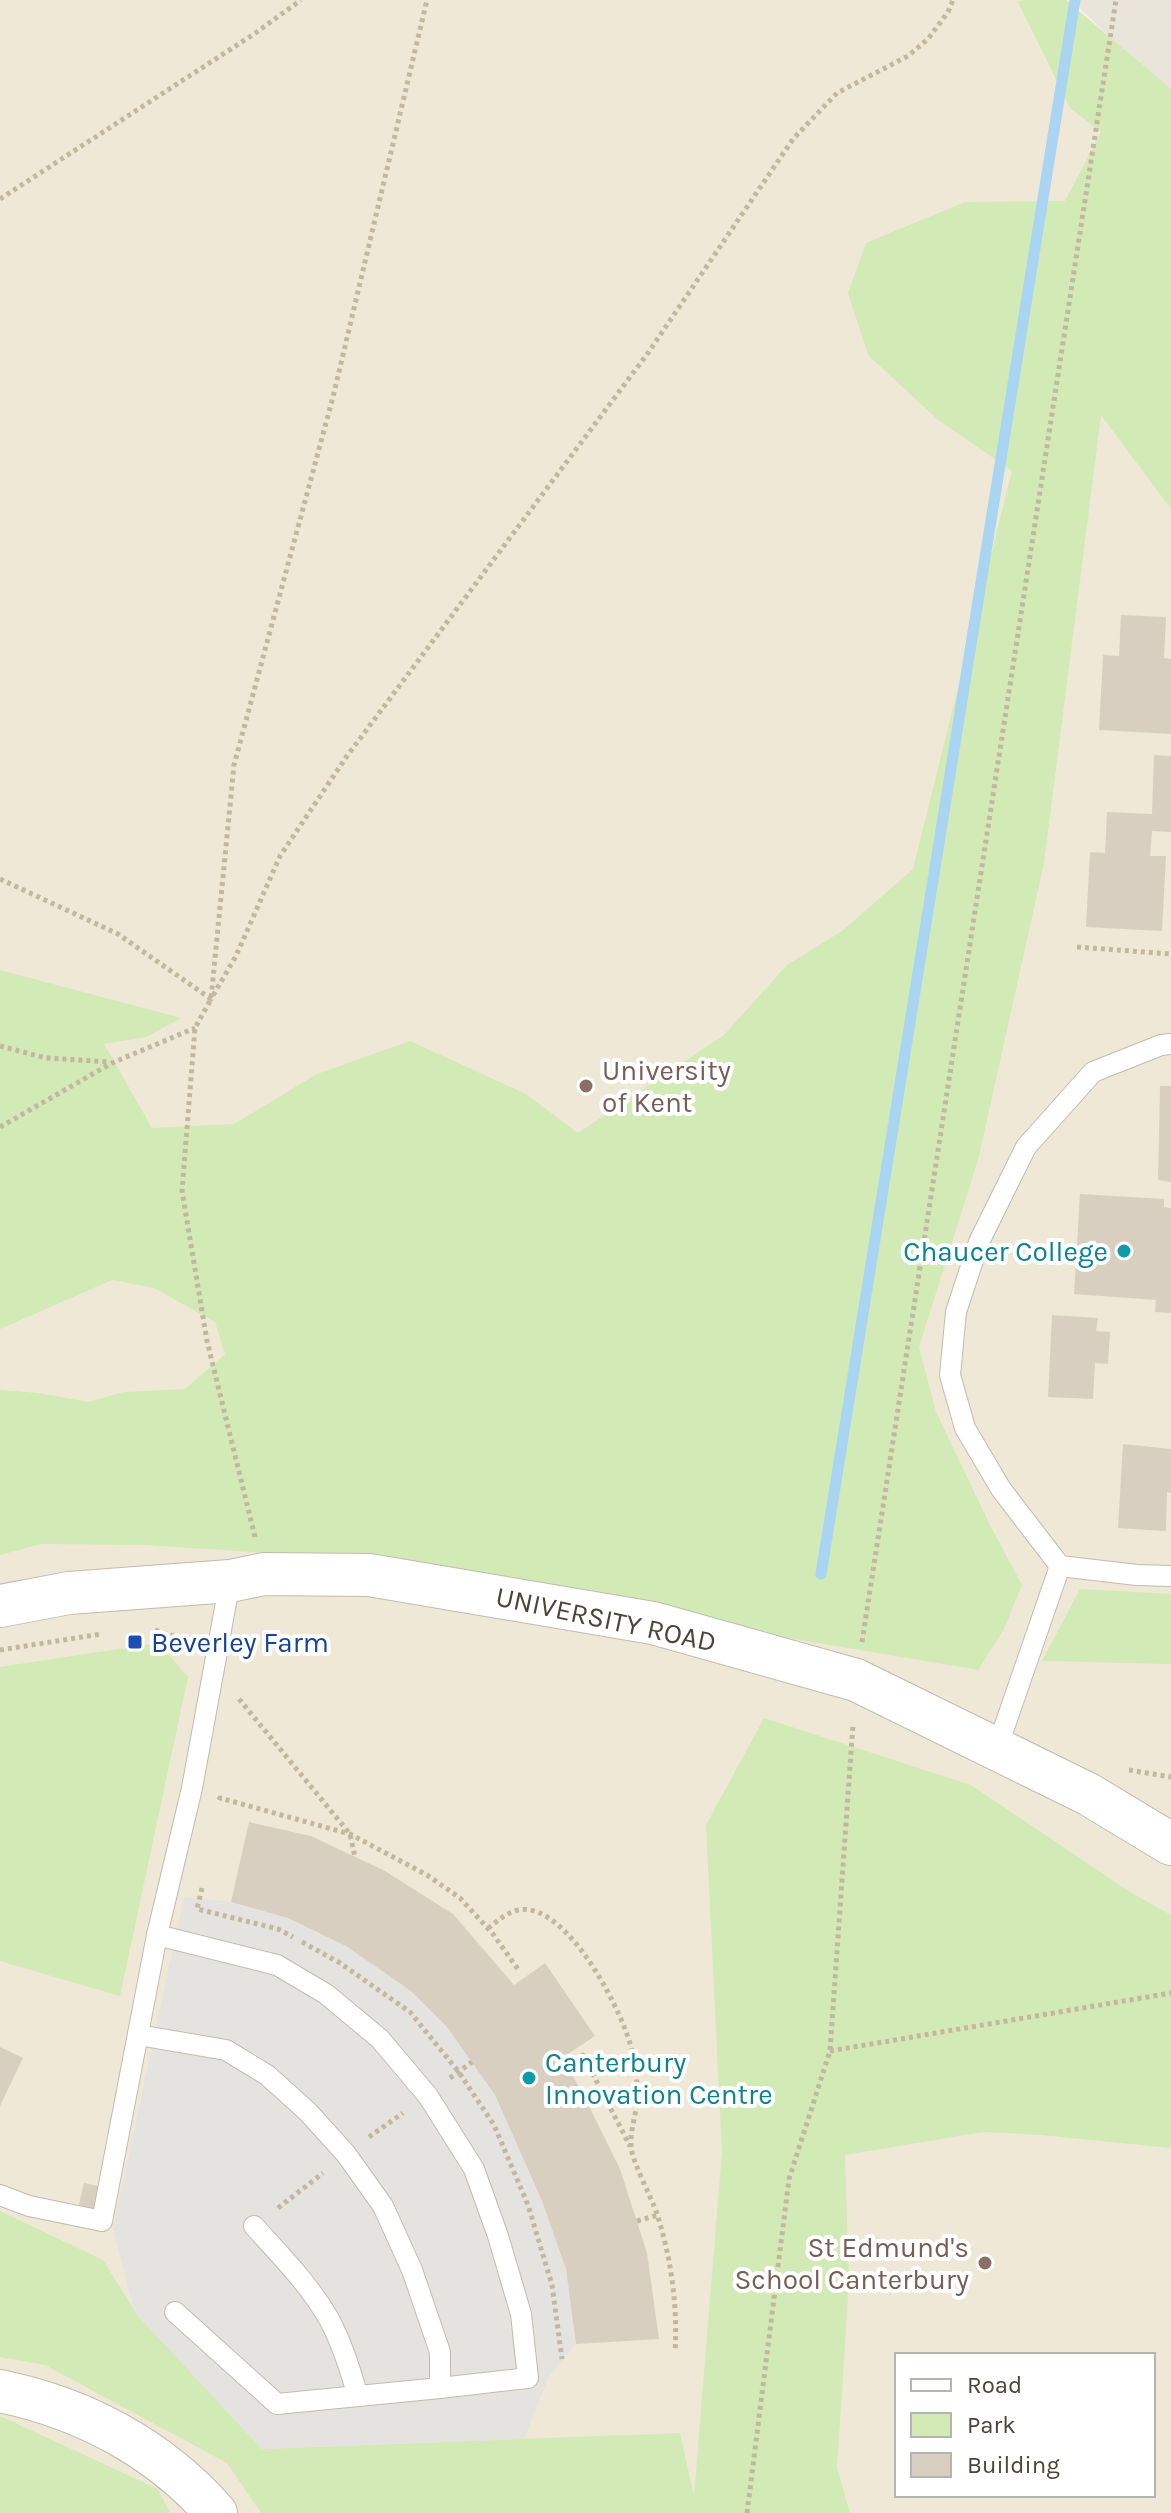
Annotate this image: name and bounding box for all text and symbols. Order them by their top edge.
place label: University of Kent [602,1054,731,1119]
marker: University of Kent [577,1077,595,1095]
place label: Chaucer College [903,1235,1108,1268]
marker: Chaucer College [1115,1242,1133,1260]
street label: UNIVERSITY ROAD [493,1580,719,1658]
place label: Beverley Farm [151,1626,329,1659]
marker: Beverley Farm [126,1633,144,1651]
place label: Canterbury Innovation Centre [545,2046,773,2111]
marker: Canterbury Innovation Centre [520,2069,538,2087]
place label: St Edmund's School Canterbury [734,2231,969,2296]
marker: St Edmund's School Canterbury [976,2254,994,2272]
legend [895,2353,1155,2497]
text: Road [967,2371,1022,2399]
text: Park [967,2411,1016,2439]
text: Building [967,2451,1060,2479]

